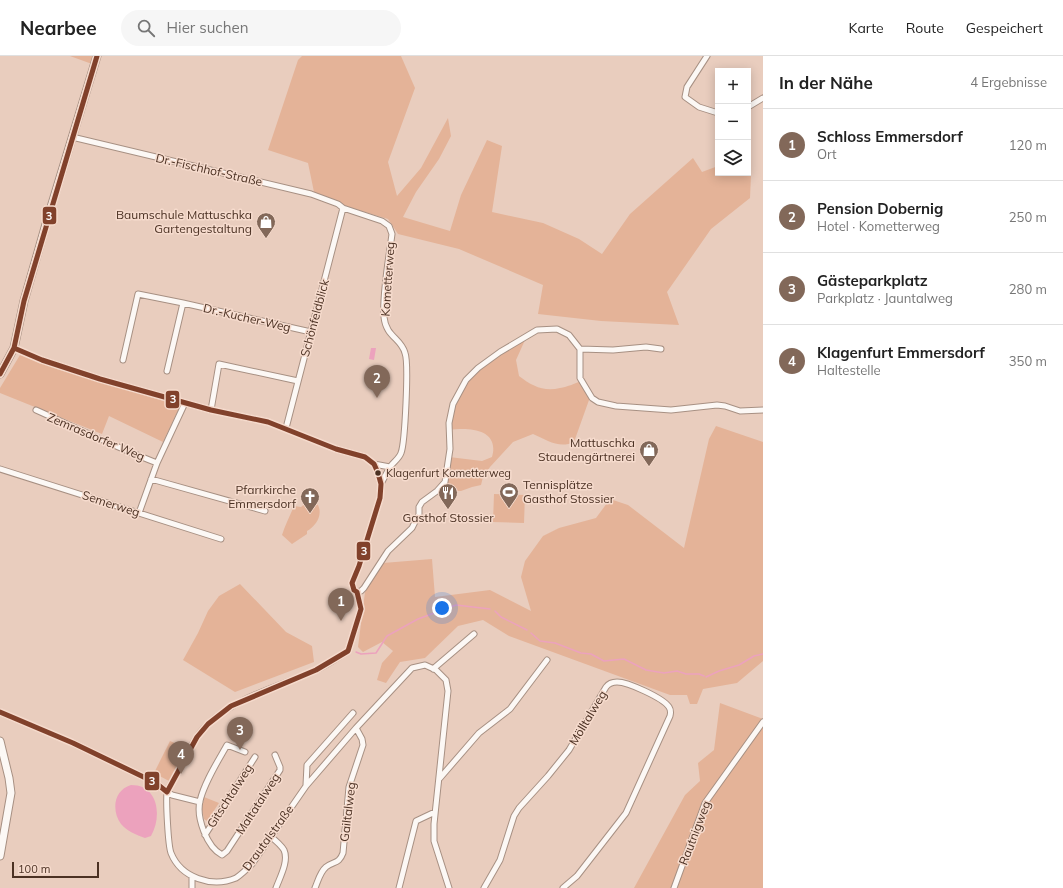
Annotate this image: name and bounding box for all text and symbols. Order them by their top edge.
search box [121,10,401,46]
text: Nearbee [20,16,97,40]
icon: search [135,17,157,39]
text: Hier suchen [167,18,248,37]
text: Karte [849,19,884,37]
text: Route [906,19,944,37]
text: Gespeichert [966,19,1043,37]
map controls [715,68,751,176]
button: + [715,68,751,104]
text: In der Nähe [779,72,873,93]
text: 4 Ergebnisse [970,74,1047,90]
button: − [715,104,751,140]
text: Schloss Emmersdorf [817,127,963,146]
text: 1 [788,137,796,153]
text: 120 m [1009,137,1047,153]
button: layers [715,140,751,176]
text: Ort [817,146,837,162]
street label: Dr.-Fischhof-Straße [154,150,264,189]
text: Pension Dobernig [817,199,943,218]
line badge: 3 [42,206,57,225]
place label: Baumschule Mattuschka Gartengestaltung [116,207,252,236]
text: 3 [46,209,53,223]
text: 2 [788,209,796,225]
text: 250 m [1009,209,1047,225]
shop icon: Baumschule Mattuschka Gartengestaltung [255,211,277,239]
text: Hotel · Kometterweg [817,218,940,234]
street label: Kometterweg [377,241,398,317]
text: Gästeparkplatz [817,271,928,290]
street label: Schönfeldblick [297,277,332,358]
text: 3 [788,281,796,297]
text: 280 m [1009,281,1047,297]
text: Parkplatz · Jauntalweg [817,290,953,306]
street label: Dr.-Kucher-Weg [202,300,292,335]
text: Klagenfurt Emmersdorf [817,343,985,362]
text: 4 [788,353,796,369]
text: 350 m [1009,353,1047,369]
text: Haltestelle [817,362,881,378]
pin: 2 [364,365,390,398]
line badge: 3 [165,390,180,409]
text: 3 [170,392,177,406]
street label: Zemrasdorfer Weg [45,409,147,464]
place label: Mattuschka Staudengärtnerei [538,435,635,464]
shop icon: Mattuschka Staudengärtnerei [638,439,660,467]
place label: Klagenfurt Kometterweg [386,466,511,480]
marker: Klagenfurt Kometterweg [373,468,383,478]
place label: Tennisplätze Gasthof Stossier [523,477,615,506]
sports icon: Tennisplätze Gasthof Stossier [498,481,520,509]
place label: Pfarrkirche Emmersdorf [228,482,297,511]
restaurant icon: Gasthof Stossier [437,482,459,510]
church icon: Pfarrkirche Emmersdorf [299,486,321,514]
street label: Semerweg [80,487,142,520]
place label: Gasthof Stossier [402,510,494,525]
line badge: 3 [356,541,371,561]
text: 3 [361,544,368,558]
pin: 1 [328,588,354,621]
your location [432,598,452,618]
street label: Mölltalweg [565,688,610,748]
pin: 3 [227,717,253,750]
pin: 4 [168,741,194,774]
street label: Gitschtalweg [203,761,256,830]
street label: Maltatalweg [232,770,283,837]
line badge: 3 [144,771,160,791]
text: 3 [149,774,156,788]
street label: Gailtalweg [336,781,359,843]
street label: Rautnigweg [675,798,714,867]
street label: Drautalstraße [239,802,296,873]
scale bar [12,860,99,879]
text: 100 m [18,862,50,876]

